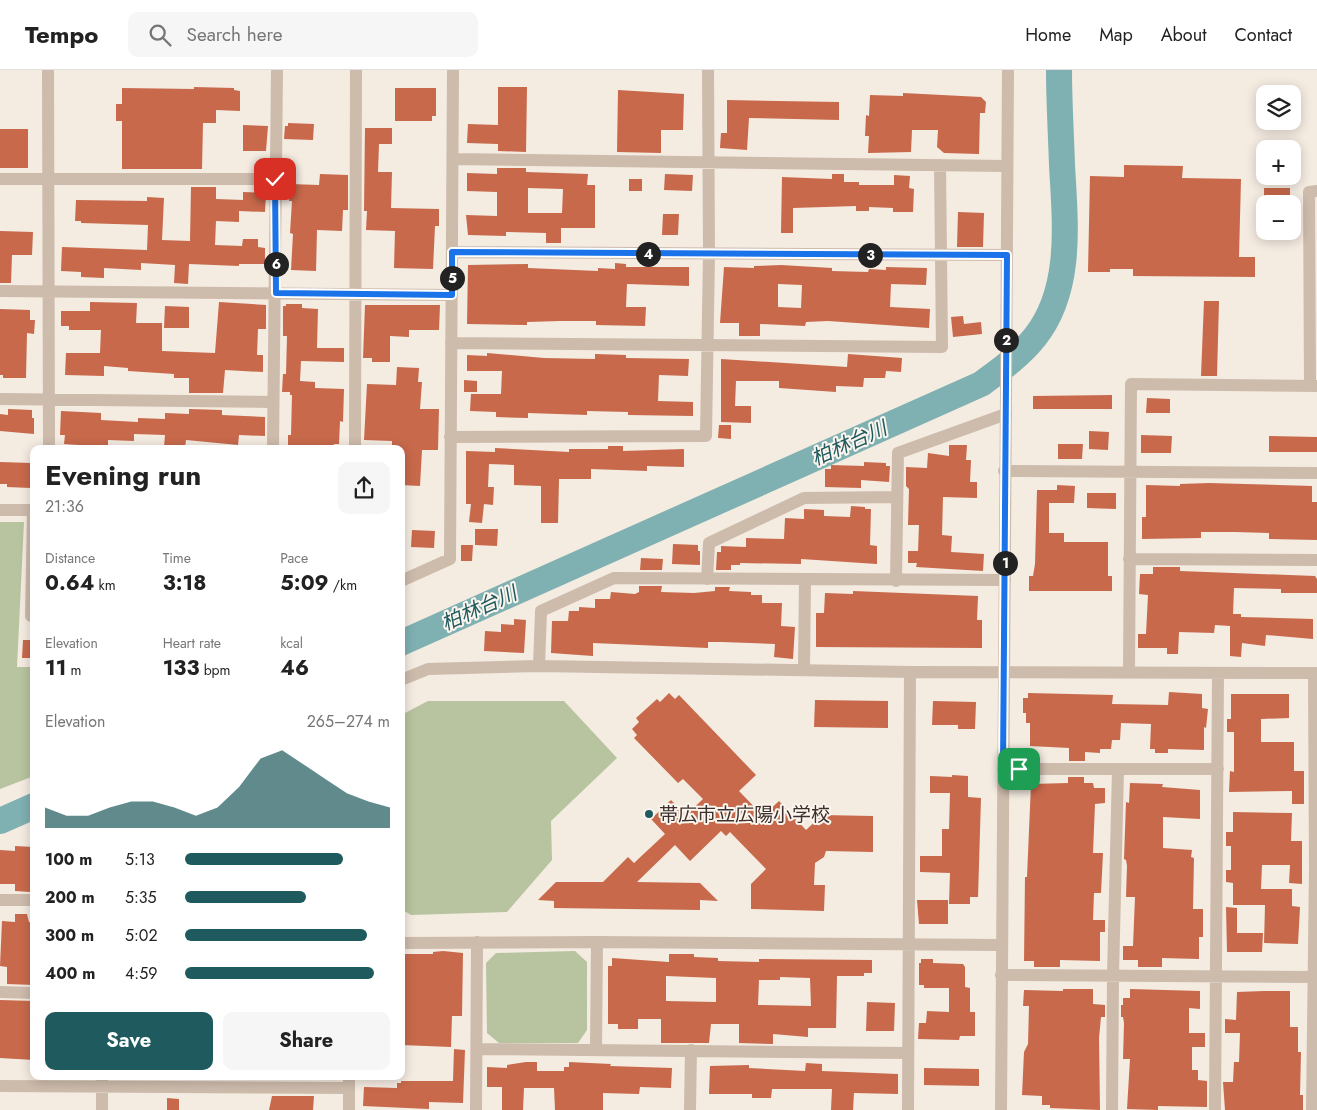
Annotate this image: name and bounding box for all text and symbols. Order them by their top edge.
search box [128,12,478,57]
text: Tempo [25,17,98,52]
icon: search [146,21,174,49]
text: Search here [186,21,283,48]
text: Home [1025,22,1071,48]
text: Map [1099,22,1133,48]
text: About [1161,22,1206,48]
text: Contact [1234,22,1292,48]
map controls [1256,85,1301,240]
button: layers [1256,85,1301,130]
button: + [1256,140,1301,185]
pin [254,158,296,200]
icon: check [261,165,289,193]
button: − [1256,195,1301,240]
pin: 4 [636,242,660,266]
pin: 3 [858,242,882,268]
text: 4 [644,244,653,264]
text: 3 [866,245,875,265]
pin: 6 [264,252,288,276]
text: 6 [272,254,281,274]
pin: 5 [440,266,464,290]
text: 5 [448,268,457,288]
pin: 2 [994,328,1018,352]
text: 2 [1002,330,1011,350]
water label: 柏林台川 [807,413,893,473]
text: Evening run [45,455,201,496]
button: share [338,462,390,514]
text: 21:36 [45,495,84,518]
text: Distance [45,548,95,568]
text: Time [163,548,191,568]
text: Pace [280,548,308,568]
pin: 1 [992,550,1018,576]
text: 1 [1002,553,1009,573]
text: 0.64 [45,568,94,598]
text: 3:18 [163,568,206,598]
text: 5:09 [280,568,329,598]
text: km [94,575,116,595]
text: /km [329,575,357,595]
water label: 柏林台川 [437,578,523,638]
text: Elevation [45,633,98,653]
text: Heart rate [163,633,221,653]
text: kcal [280,633,303,653]
text: 11 [45,653,66,683]
text: 133 [163,653,199,683]
text: 46 [280,653,309,683]
text: m [66,660,82,680]
text: bpm [199,660,231,680]
text: Elevation [45,710,105,733]
text: 265–274 m [307,710,390,733]
pin [998,748,1040,790]
icon: arrive [1005,755,1033,783]
place label: 帯広市立広陽小学校 [659,801,830,828]
marker: 帯広市立広陽小学校 [643,808,655,820]
text: 100 m [45,848,92,871]
text: 5:13 [125,848,155,871]
text: 200 m [45,886,95,909]
text: 5:35 [125,886,157,909]
text: 300 m [45,924,94,947]
text: 5:02 [125,924,158,947]
text: 400 m [45,962,95,985]
text: 4:59 [125,962,157,985]
button: Save [45,1012,213,1070]
button: Share [223,1012,390,1070]

